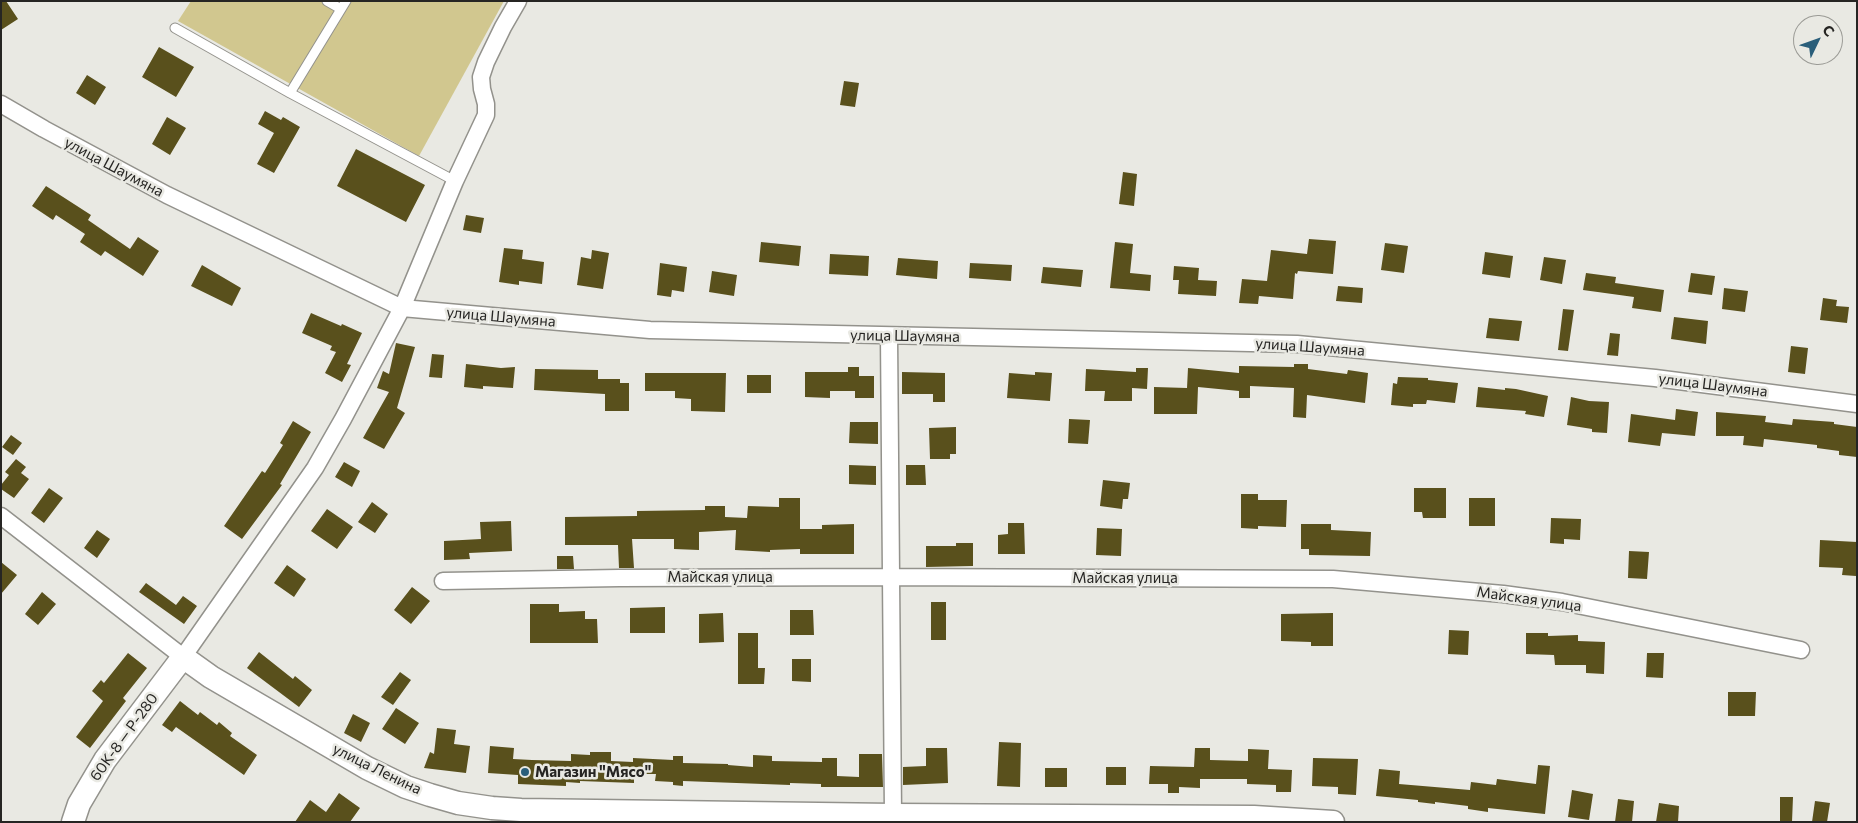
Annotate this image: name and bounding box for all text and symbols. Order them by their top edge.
north arrow [1793,15,1843,65]
text: С [1819,21,1838,40]
street label: улица Шаумяна [61,133,167,201]
street label: улица Шаумяна [446,303,556,331]
street label: улица Шаумяна [850,326,960,346]
street label: улица Шаумяна [1255,334,1365,360]
street label: улица Шаумяна [1657,369,1769,401]
street label: Майская улица [667,568,773,586]
street label: Майская улица [1072,569,1178,587]
street label: Майская улица [1475,583,1583,615]
street label: 60К-8 — Р-280 [86,690,162,784]
street label: улица Ленина [330,740,424,798]
place label: Магазин "Мясо" [535,763,651,781]
marker: Магазин "Мясо" [519,766,531,778]

